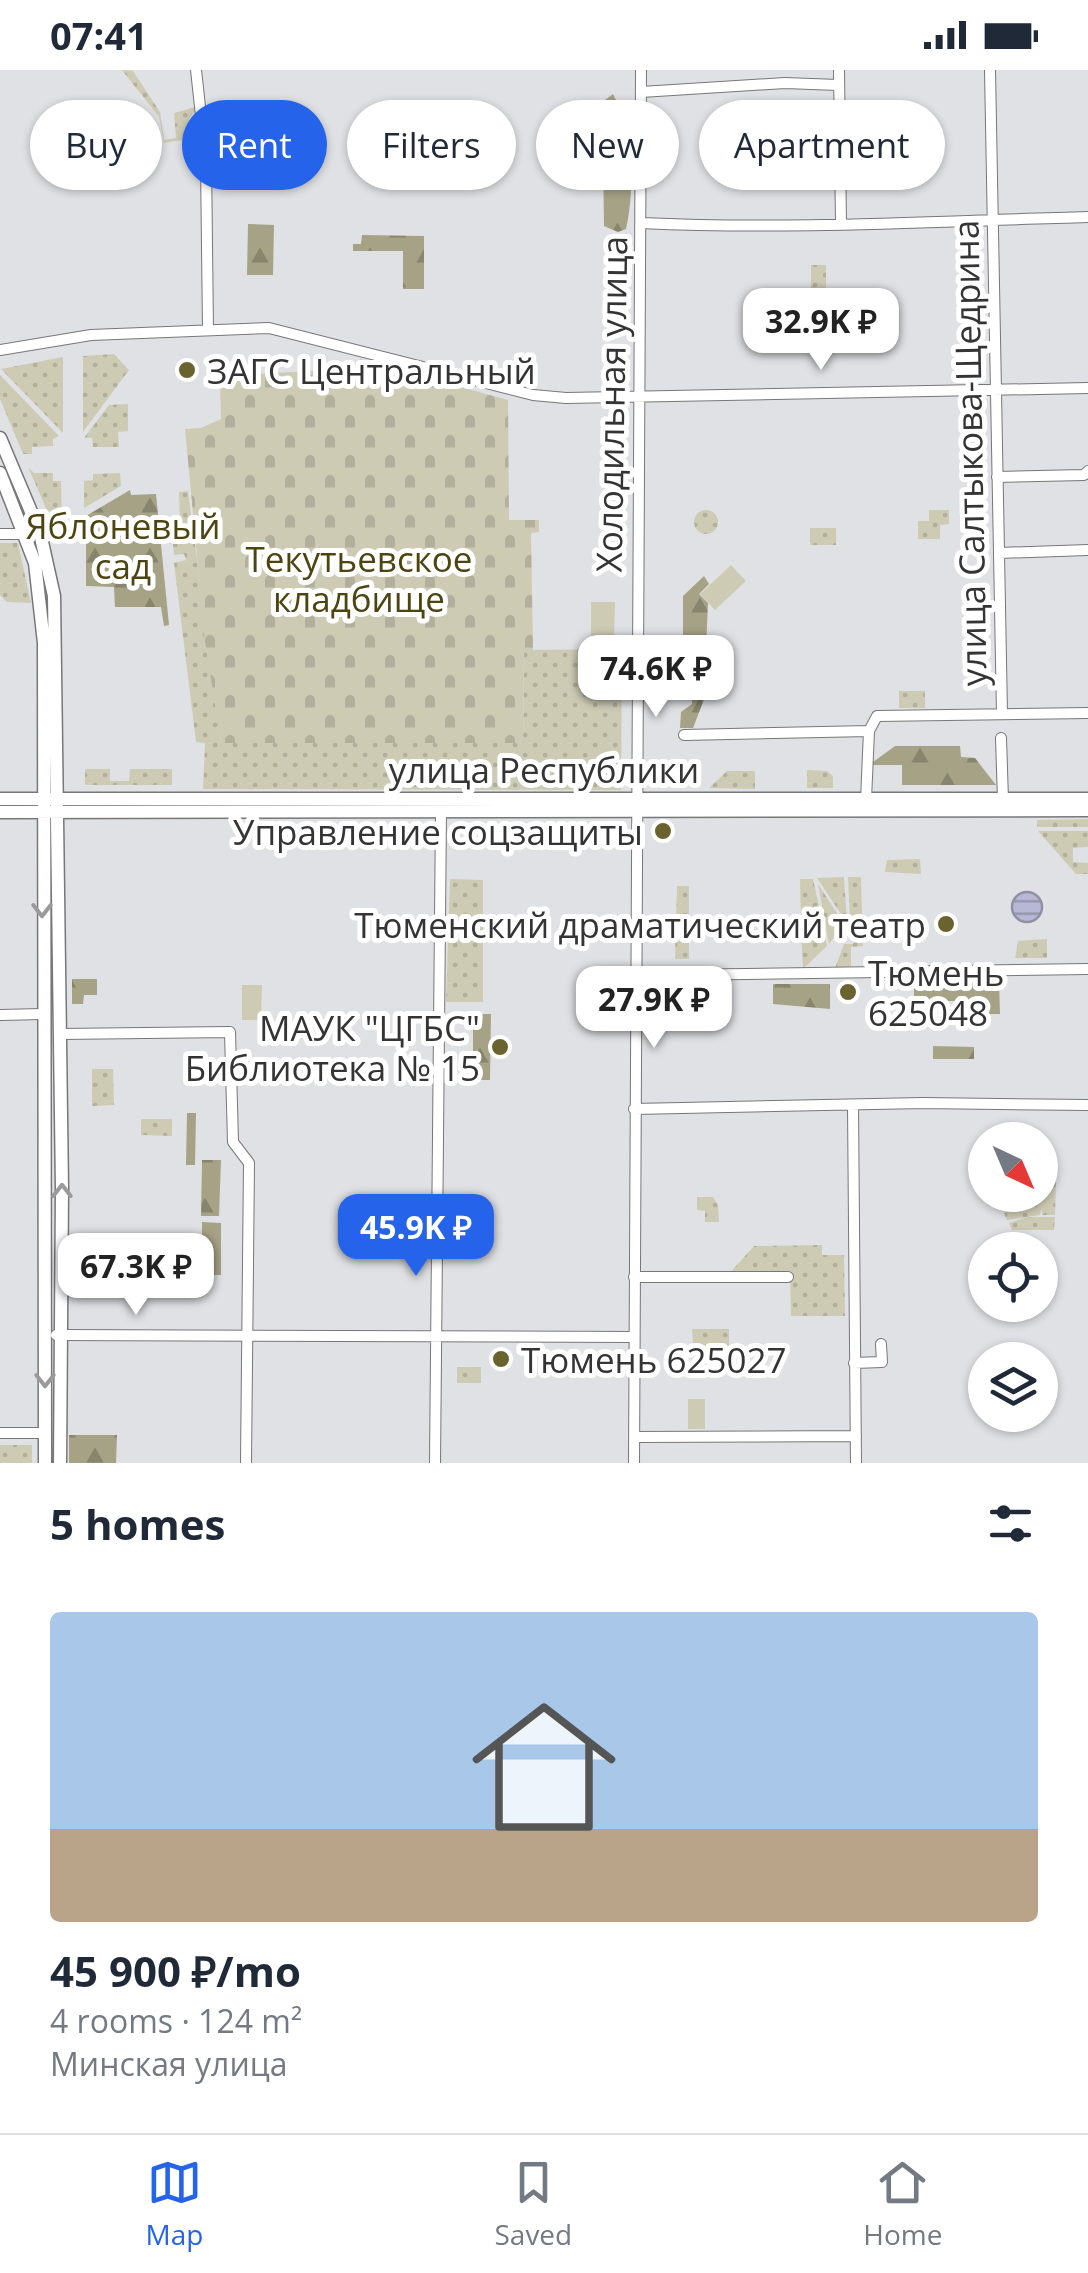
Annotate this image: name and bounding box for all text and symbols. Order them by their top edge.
text: 07:41 [50,9,148,61]
chip: Buy [30,100,162,190]
chip: Rent [182,100,327,190]
chip: Filters [347,100,516,190]
chip: New [536,100,679,190]
chip: Apartment [699,100,945,190]
street label: улица Салтыкова-Щедрина [941,219,997,687]
street label: Холодильная улица [585,235,637,573]
pin: 32.9K ₽ [729,288,913,373]
text: 32.9K ₽ [765,299,877,342]
place label: ЗАГС Центральный [207,347,536,394]
marker: ЗАГС Центральный [176,359,198,381]
park label: Яблоневый сад [25,502,221,589]
park label: Текутьевское кладбище [246,535,472,622]
pin: 74.6K ₽ [564,635,748,720]
text: 74.6K ₽ [600,646,712,689]
street label: улица Республики [389,746,699,793]
place label: Управление соцзащиты [233,808,643,855]
marker: Управление соцзащиты [652,820,674,842]
place label: Тюменский драматический театр [354,901,926,948]
one-way arrow [31,902,53,918]
marker: Тюменский драматический театр [935,913,957,935]
place label: Тюмень 625048 [868,949,1004,1036]
pin: 27.9K ₽ [562,966,746,1051]
text: 27.9K ₽ [598,977,710,1020]
marker: Тюмень 625048 [837,981,859,1003]
place label: МАУК "ЦГБС" Библиотека № 15 [185,1004,480,1091]
marker: МАУК "ЦГБС" Библиотека № 15 [489,1036,511,1058]
north arrow [968,1122,1058,1212]
map controls [968,1122,1058,1432]
one-way arrow [51,1182,72,1198]
pin: 45.9K ₽ [324,1194,508,1279]
text: 45.9K ₽ [360,1205,472,1248]
button: locate [968,1232,1058,1322]
pin: 67.3K ₽ [44,1233,228,1318]
text: 67.3K ₽ [80,1244,192,1287]
place label: Тюмень 625027 [521,1336,787,1383]
button: layers [968,1342,1058,1432]
marker: Тюмень 625027 [490,1348,512,1370]
one-way arrow [34,1374,56,1389]
text: 5 homes [50,1495,225,1552]
icon: filters [983,1496,1038,1551]
icon: home [454,1677,634,1857]
text: 45 900 ₽/mo [50,1942,301,1999]
text: 4 rooms · 124 m² [50,1999,302,2042]
text: Минская улица [50,2042,288,2085]
tab: Map [146,2155,203,2253]
tab: Saved [494,2155,572,2253]
tab: Home [863,2155,942,2253]

